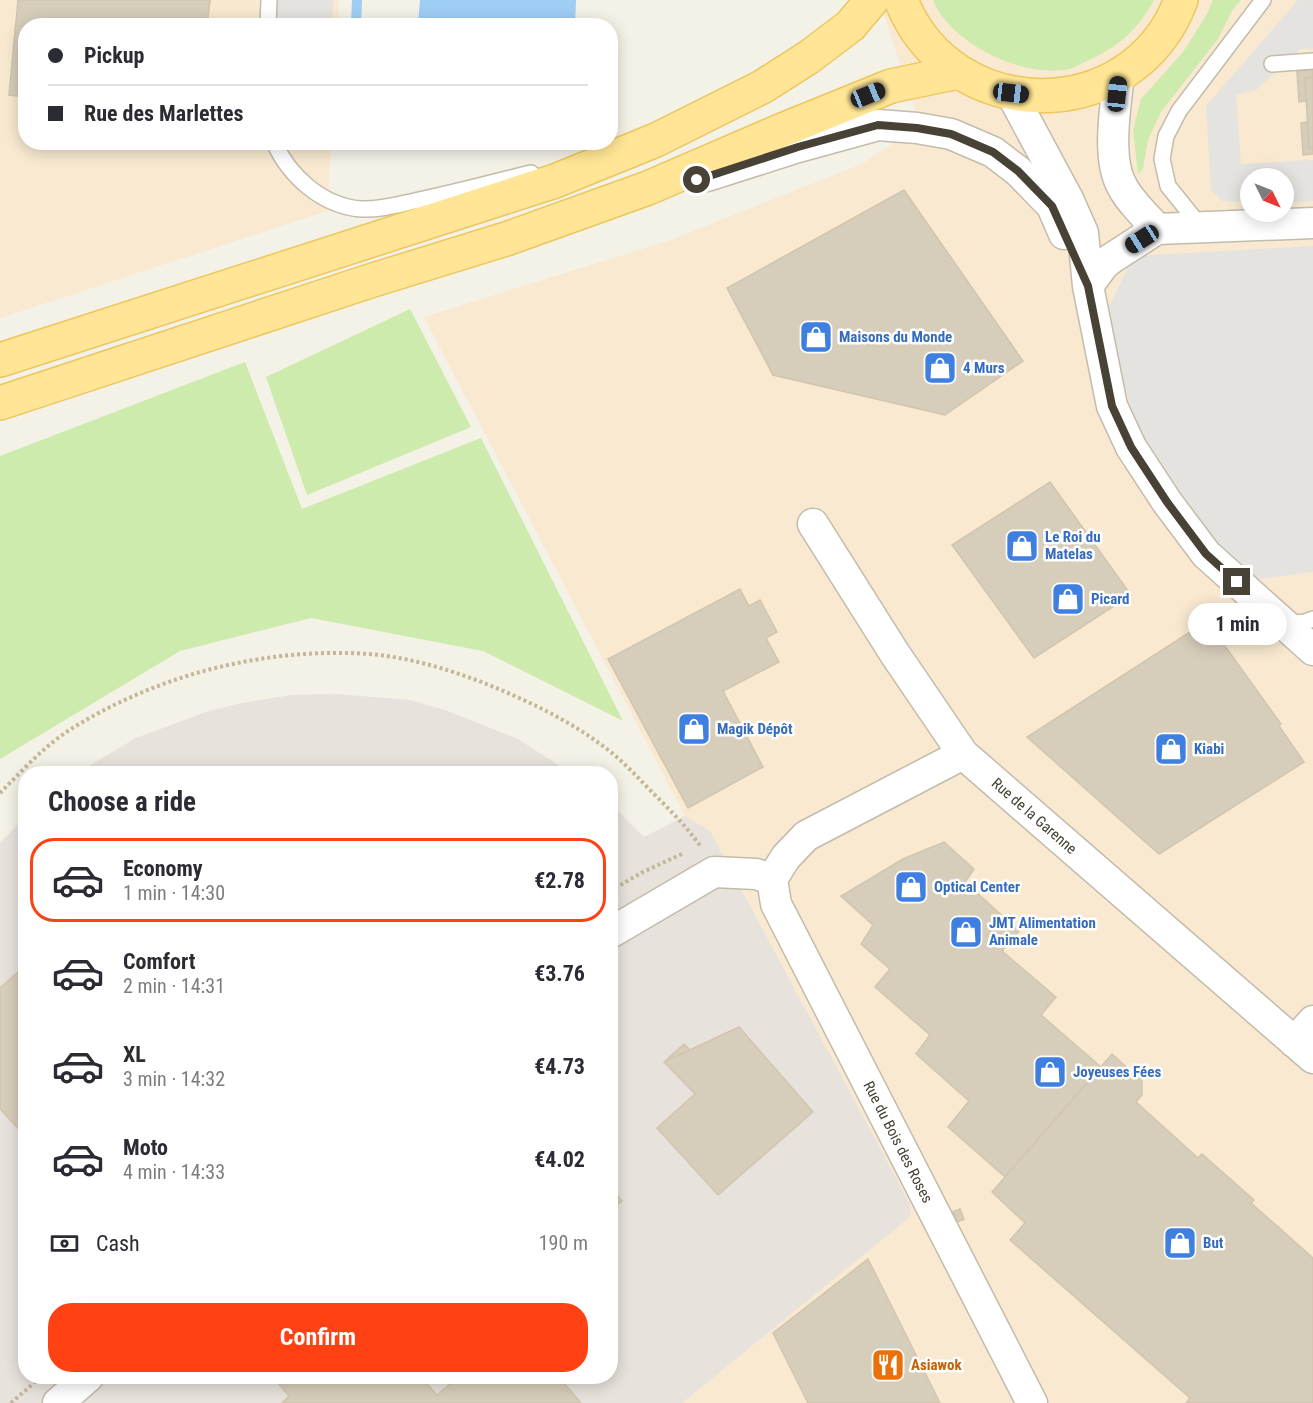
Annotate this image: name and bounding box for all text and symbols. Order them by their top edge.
text: Pickup [84,43,144,68]
car [1106,75,1128,113]
car [848,80,888,110]
car [992,82,1030,104]
text: Rue des Marlettes [84,101,244,126]
route start [683,166,710,193]
north arrow [1240,168,1294,222]
map controls [1240,168,1294,222]
car [1122,222,1162,256]
shop icon: Maisons du Monde [798,319,834,355]
place label: Maisons du Monde [839,328,952,346]
shop icon: 4 Murs [922,350,958,386]
place label: 4 Murs [963,359,1005,377]
shop icon: Le Roi du Matelas [1004,528,1040,564]
place label: Le Roi du Matelas [1045,528,1101,563]
route end [1223,568,1250,595]
shop icon: Picard [1050,581,1086,617]
place label: Picard [1091,590,1130,608]
callout: 1 min [1188,603,1286,645]
text: 1 min [1215,612,1260,636]
shop icon: Magik Dépôt [676,711,712,747]
place label: Magik Dépôt [717,720,793,738]
shop icon: Kiabi [1153,731,1189,767]
place label: Kiabi [1194,740,1224,758]
street label: Rue de la Garenne [988,774,1080,858]
text: Choose a ride [48,786,196,818]
icon: car [51,853,105,907]
text: Economy [123,856,203,881]
text: €2.78 [534,868,585,893]
shop icon: Optical Center [893,869,929,905]
place label: Optical Center [934,878,1020,896]
text: 1 min · 14:30 [123,881,225,905]
shop icon: JMT Alimentation Animale [948,914,984,950]
place label: JMT Alimentation Animale [989,914,1096,949]
icon: car [51,946,105,1000]
text: Comfort [123,949,196,974]
text: €3.76 [534,961,585,986]
text: 2 min · 14:31 [123,974,225,998]
icon: car [51,1039,105,1093]
text: XL [123,1042,146,1067]
text: €4.73 [534,1054,585,1079]
shop icon: Joyeuses Fées [1032,1054,1068,1090]
place label: Joyeuses Fées [1073,1063,1161,1081]
text: 3 min · 14:32 [123,1067,225,1091]
street label: Rue du Bois des Roses [860,1078,937,1206]
icon: car [51,1132,105,1186]
text: Moto [123,1135,168,1160]
text: €4.02 [534,1147,585,1172]
text: 4 min · 14:33 [123,1160,225,1184]
shop icon: But [1162,1225,1198,1261]
icon: cash [48,1227,81,1260]
text: Cash [96,1231,140,1256]
text: 190 m [539,1231,588,1255]
place label: But [1203,1234,1224,1252]
button: Confirm [48,1303,588,1372]
restaurant icon: Asiawok [870,1347,906,1383]
place label: Asiawok [911,1356,963,1374]

